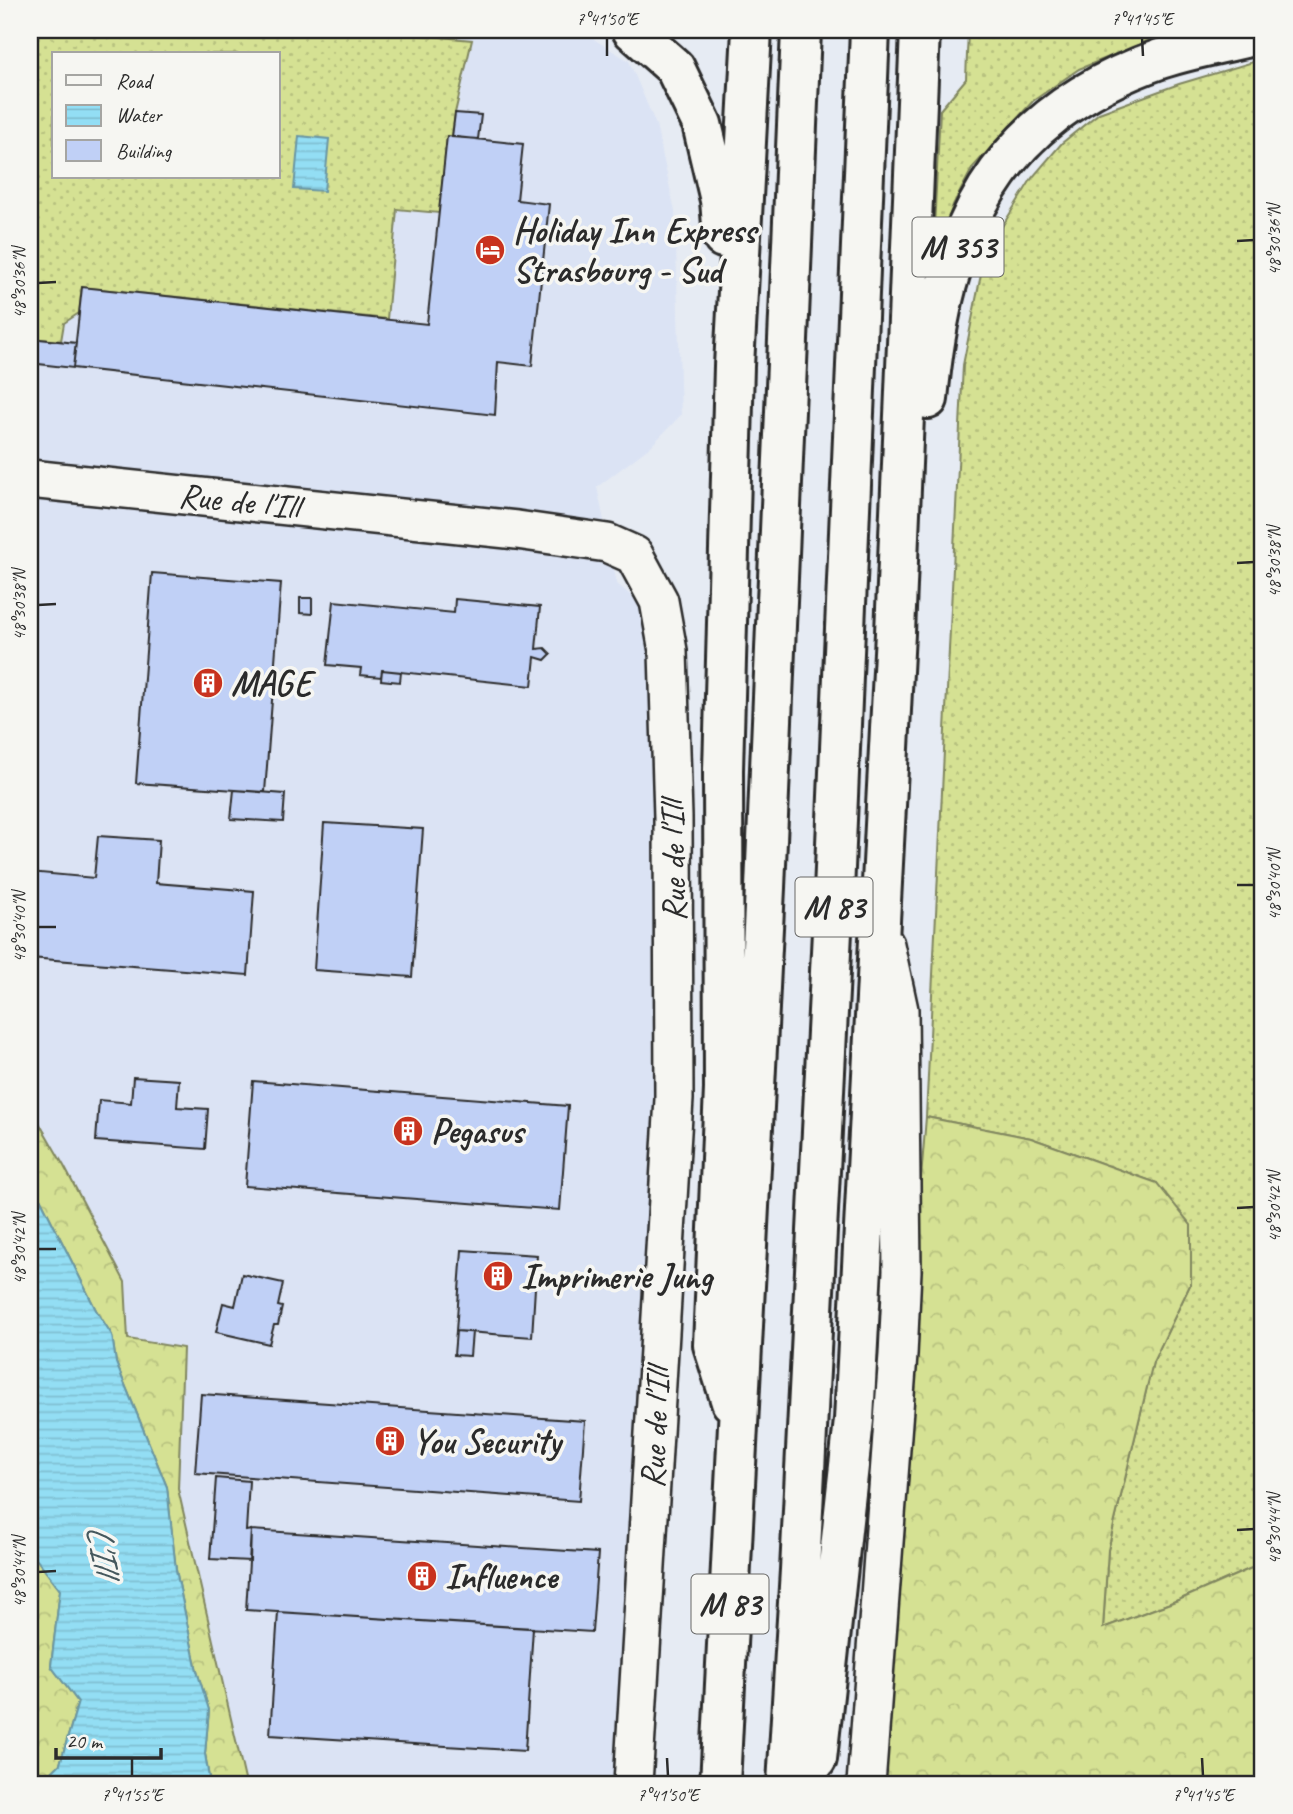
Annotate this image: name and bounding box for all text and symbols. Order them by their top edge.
text: 7°41'50"E [576,8,640,30]
text: 7°41'45"E [1111,8,1175,30]
legend [52,52,280,178]
text: Road [116,68,155,94]
text: Water [116,102,163,128]
text: Building [116,138,173,164]
text: 48°30'36"N [1263,201,1285,275]
place label: Holiday Inn Express Strasbourg - Sud [513,208,759,293]
road number: M 353 [912,218,1004,276]
hotel icon: Holiday Inn Express Strasbourg - Sud [473,233,507,267]
text: 48°30'36"N [8,244,30,318]
street label: Rue de l'Ill [177,472,307,530]
text: 48°30'38"N [1263,523,1285,597]
text: 48°30'38"N [8,566,30,640]
place label: MAGE [231,661,317,706]
building icon: MAGE [191,666,225,700]
street label: Rue de l'Ill [649,794,697,922]
text: 48°30'40"N [1263,846,1285,920]
road number: M 83 [796,878,872,937]
text: 48°30'40"N [8,888,30,962]
place label: Pegasus [431,1109,527,1154]
building icon: Pegasus [391,1114,425,1148]
text: 48°30'42"N [1263,1168,1285,1242]
text: 48°30'42"N [8,1210,30,1284]
place label: Imprimerie Jung [521,1254,714,1299]
building icon: Imprimerie Jung [481,1259,515,1293]
street label: Rue de l'Ill [629,1360,681,1489]
place label: You Security [413,1419,563,1464]
building icon: You Security [373,1424,407,1458]
text: 48°30'44"N [1263,1490,1285,1564]
water label: L'Ill [76,1520,132,1587]
text: 48°30'44"N [8,1533,30,1607]
place label: Influence [445,1554,559,1599]
building icon: Influence [405,1559,439,1593]
road number: M 83 [692,1574,768,1634]
scale bar [56,1716,161,1760]
text: 20 m [66,1728,104,1754]
text: 7°41'55"E [101,1784,165,1806]
text: 7°41'50"E [637,1784,701,1806]
text: 7°41'45"E [1172,1784,1236,1806]

